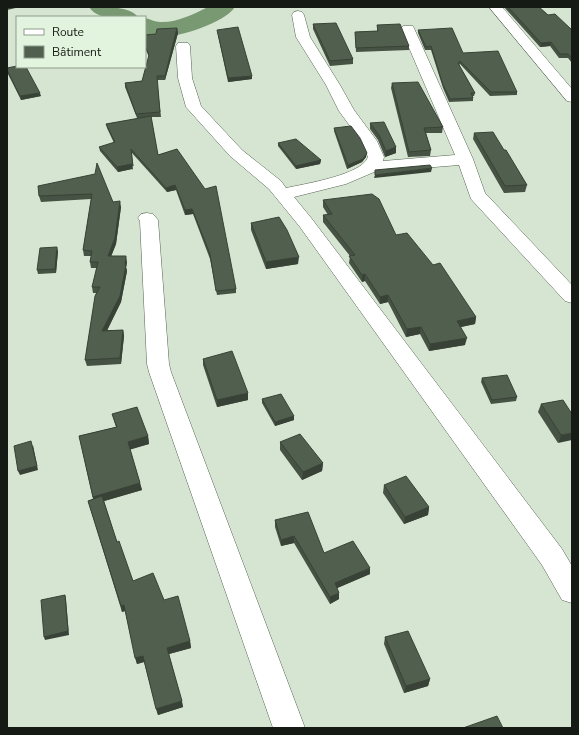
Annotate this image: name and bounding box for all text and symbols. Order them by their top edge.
legend [16,16,146,68]
text: Route [52,24,84,40]
text: Bâtiment [52,44,102,60]

